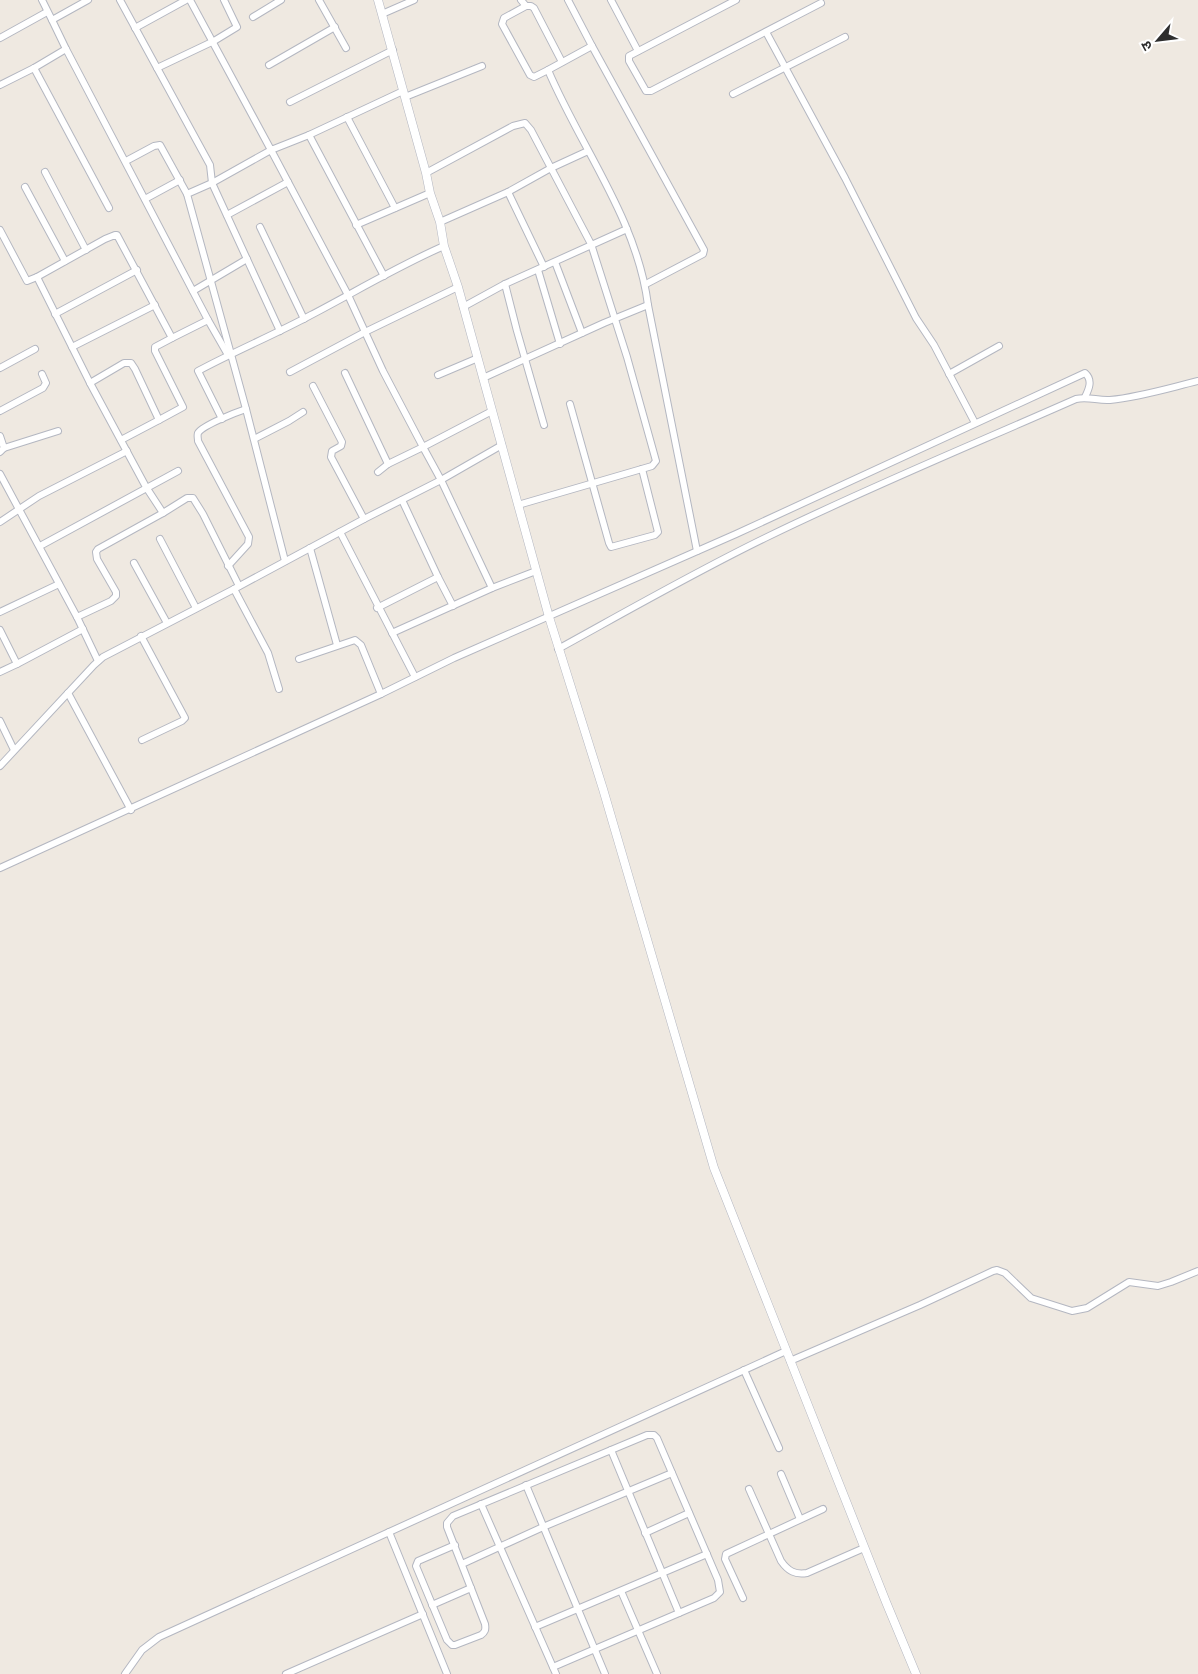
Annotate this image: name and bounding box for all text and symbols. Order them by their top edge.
north arrow [1133,15,1183,65]
text: उ [1137,38,1156,53]

